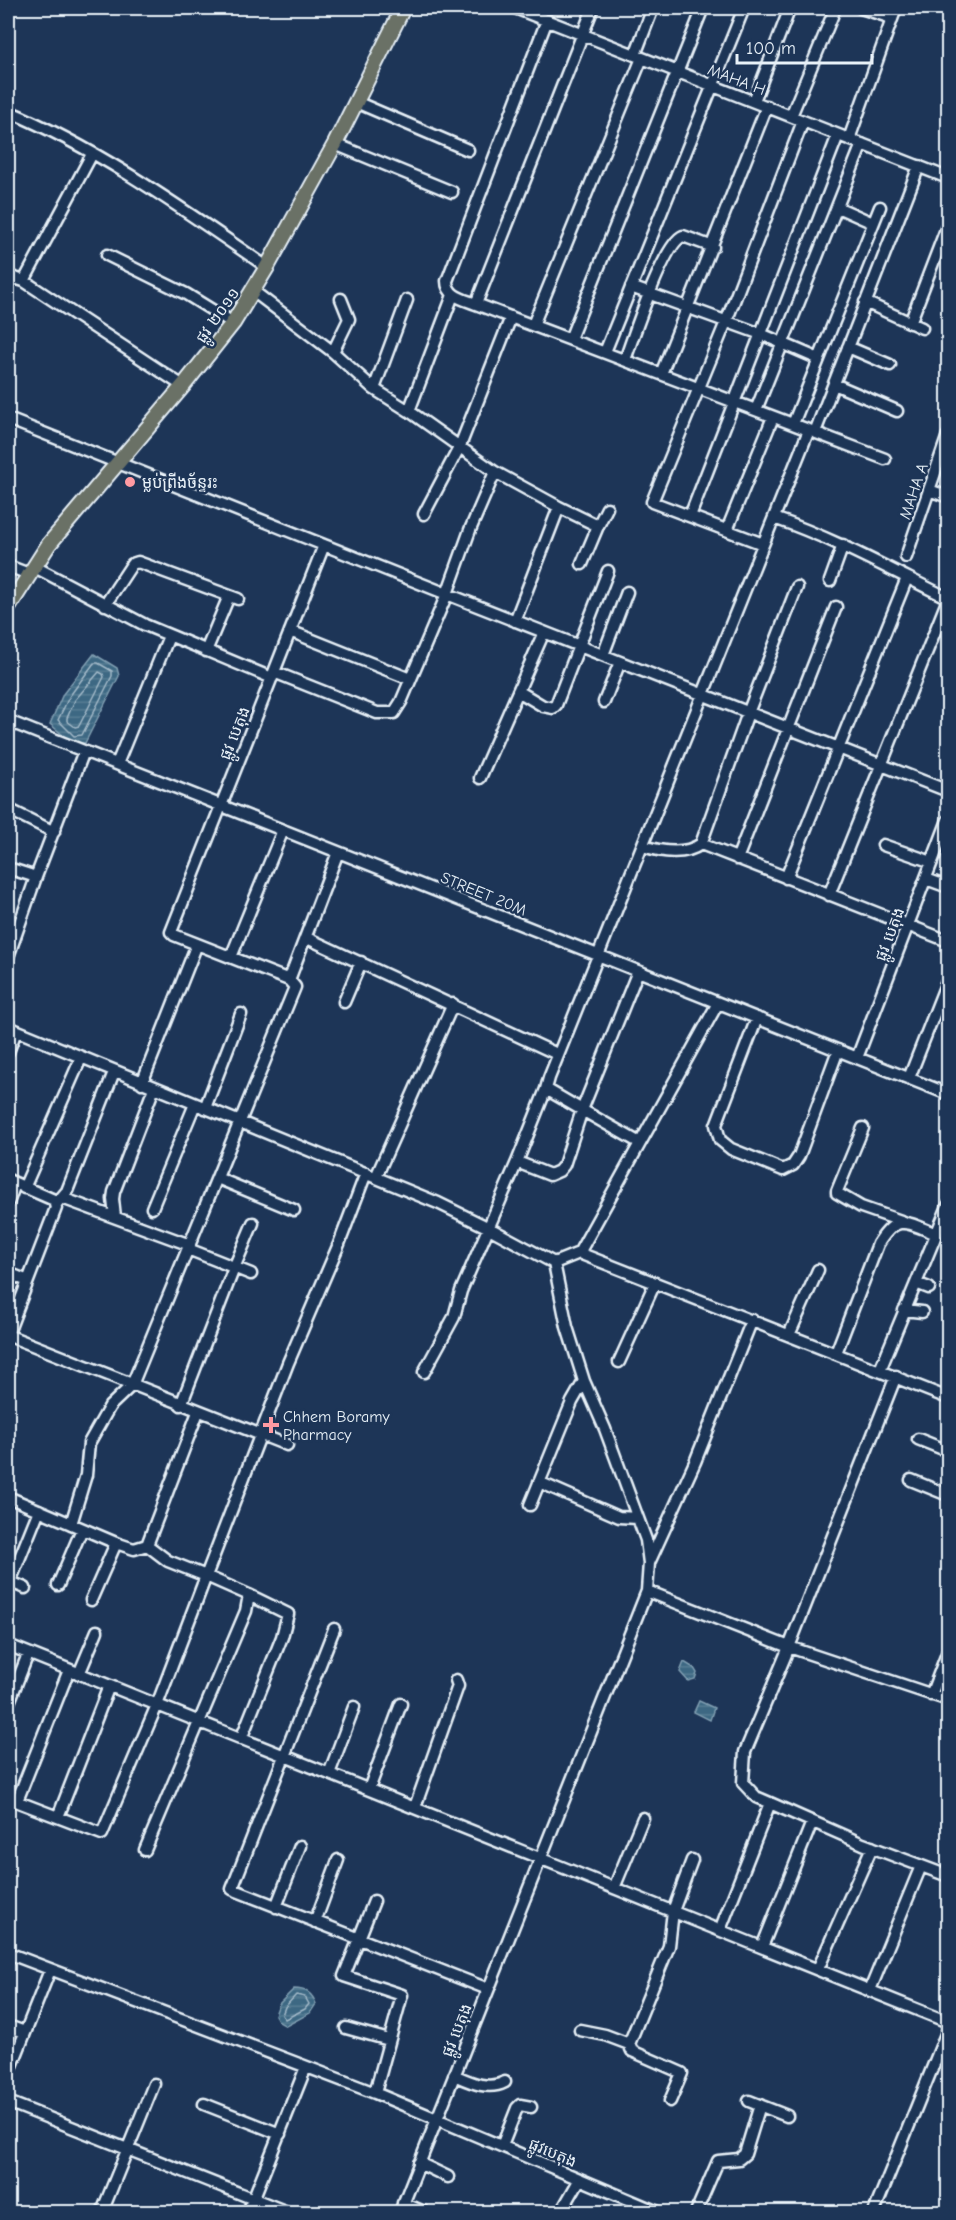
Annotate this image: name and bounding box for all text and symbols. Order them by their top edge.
scale bar [737,27,872,65]
text: 100 m [746,38,796,59]
street label: MAHA H [705,61,768,99]
street label: ផ្លូវ ២០១១ [192,285,247,349]
street label: MAHA A [896,461,932,522]
place label: ម្លប់ព្រីងច័ន្ទរះ [142,472,218,492]
marker: ម្លប់ព្រីងច័ន្ទរះ [123,475,137,489]
street label: ផ្លូវ បេតុង [216,704,258,764]
street label: STREET 20M [438,868,529,919]
street label: ផ្លូវ បេតុង [872,905,913,965]
place label: Chhem Boramy Pharmacy [283,1408,390,1444]
marker: Chhem Boramy Pharmacy [264,1418,278,1432]
street label: ផ្លូវ បេតុង [438,2001,480,2061]
street label: ផ្លូវបេតុង [524,2135,579,2175]

